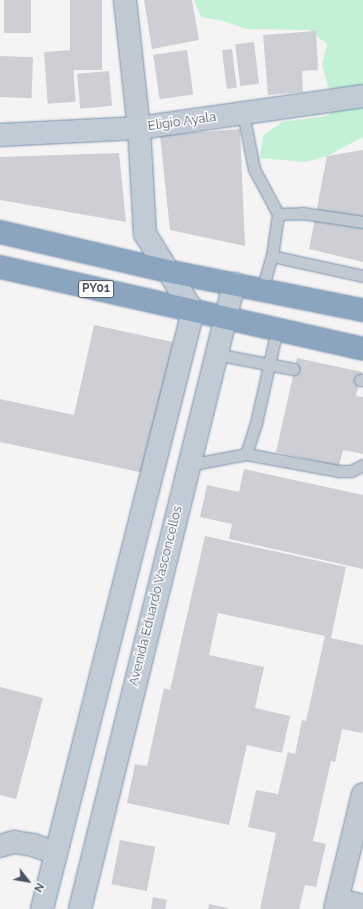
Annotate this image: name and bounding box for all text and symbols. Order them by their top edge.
street label: Eligio Ayala [147,109,217,135]
road number: PY01 [78,279,114,299]
street label: Avenida Eduardo Vasconcellos [126,504,186,688]
north arrow [8,861,48,901]
text: N [31,880,46,894]

